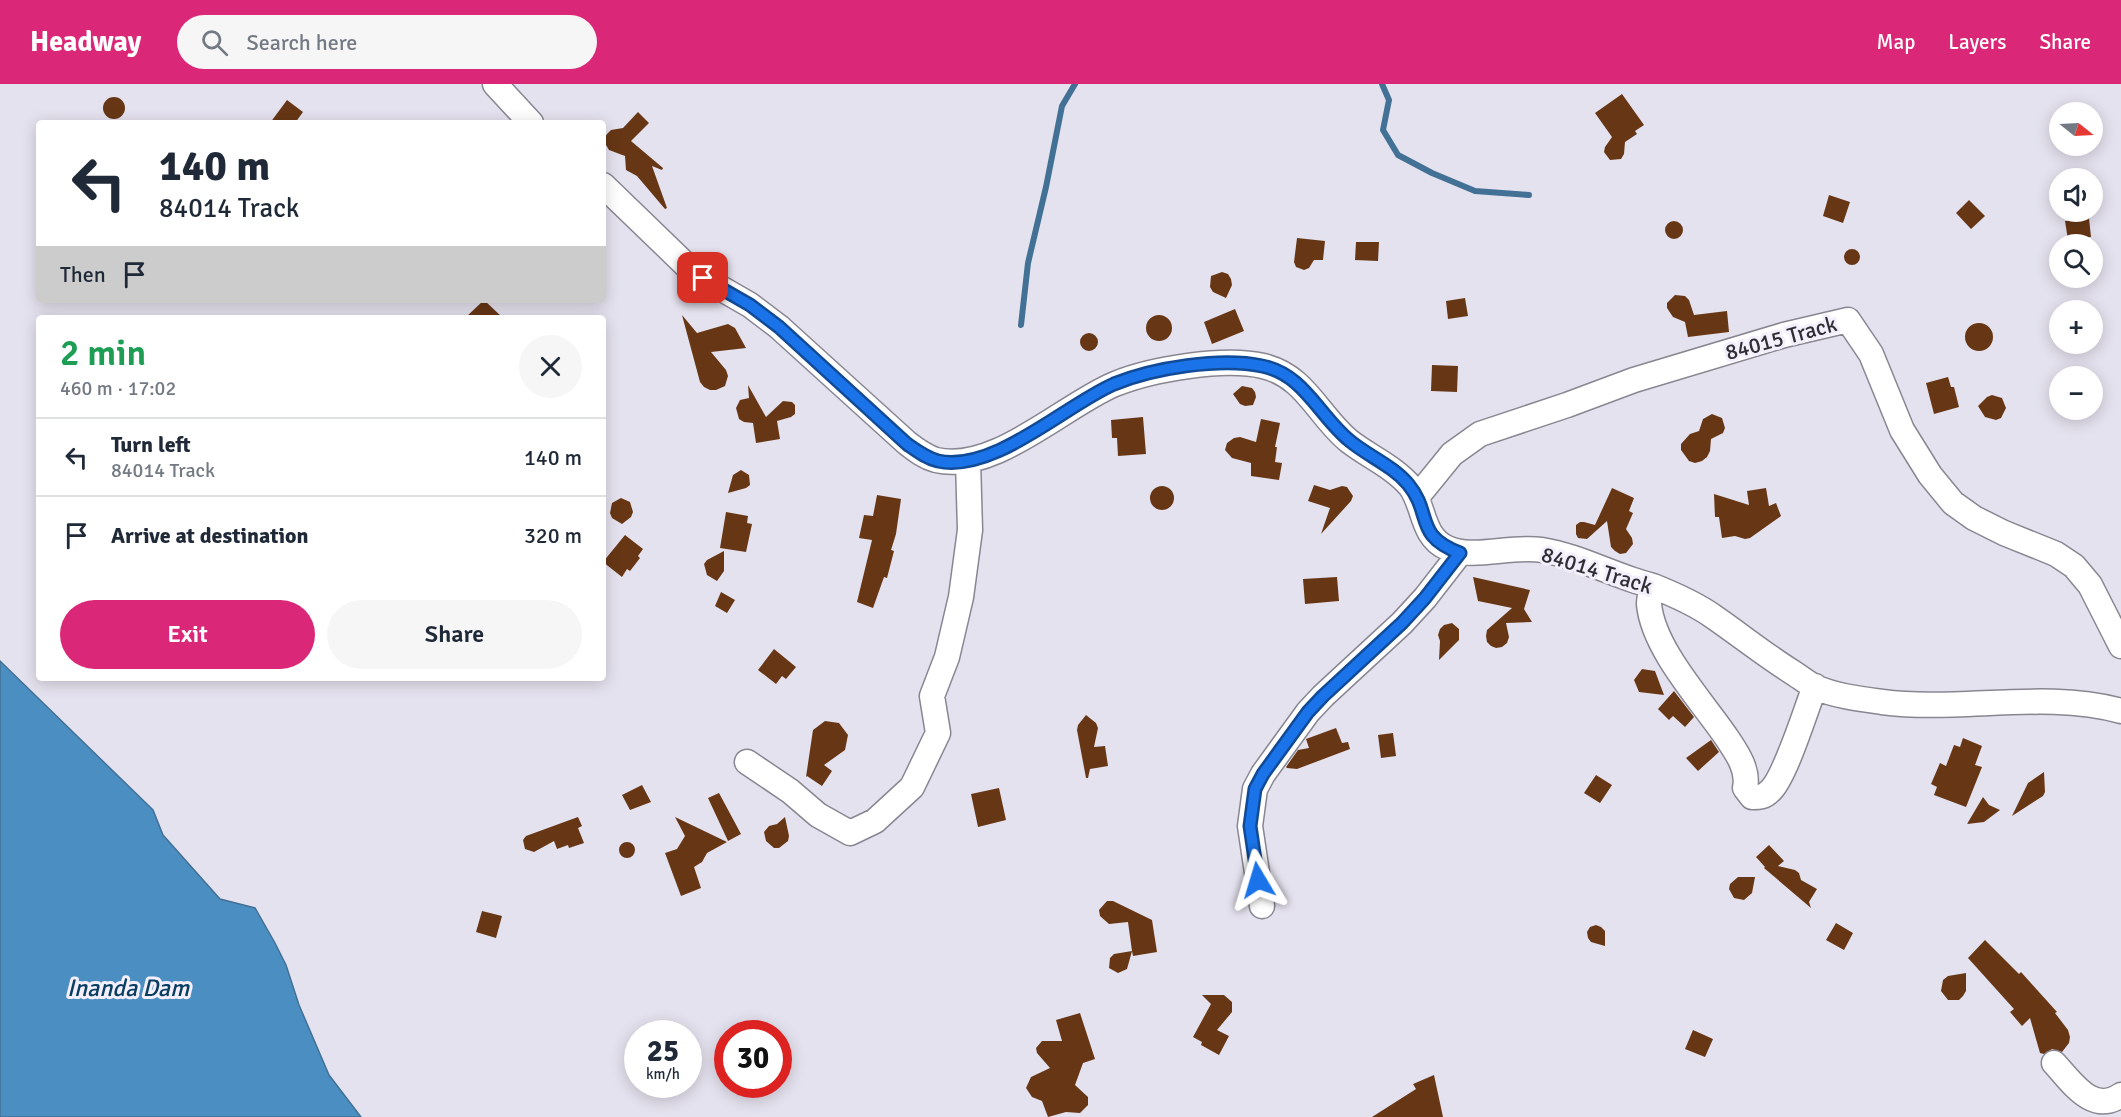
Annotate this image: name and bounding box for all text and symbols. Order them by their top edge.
search box [177,15,597,69]
text: Headway [30,25,141,59]
icon: search [198,26,231,59]
text: Search here [246,29,357,56]
text: Map [1877,29,1915,55]
text: Layers [1948,29,2006,55]
text: Share [2039,29,2091,55]
north arrow [2049,102,2103,156]
map controls [2049,102,2103,420]
text: 140 m [159,141,270,192]
icon: left [60,144,138,222]
button: sound [2049,168,2103,222]
text: 84014 Track [159,192,299,225]
button: search [2049,234,2103,288]
pin [677,252,728,303]
icon: arrive [118,258,151,291]
text: Then [60,261,106,288]
icon: arrive [686,261,719,294]
button: + [2049,300,2103,354]
street label: 84015 Track [1722,310,1840,366]
text: 2 min [60,331,146,376]
button: close [519,335,582,398]
button: − [2049,366,2103,420]
text: 460 m · 17:02 [60,376,176,401]
text: Turn left [111,431,191,458]
icon: left [60,441,93,474]
text: 140 m [524,444,582,471]
text: 84014 Track [111,458,215,483]
icon: arrive [60,519,93,552]
text: Arrive at destination [111,522,308,549]
text: 320 m [524,522,582,549]
street label: 84014 Track [1538,540,1656,600]
button: Exit [60,600,315,669]
button: Share [327,600,582,669]
position arrow [1226,848,1290,912]
water label: Inanda Dam [67,973,190,1003]
speed limit sign: 30 [714,1020,792,1098]
text: 25 [647,1033,679,1070]
text: km/h [646,1065,680,1083]

